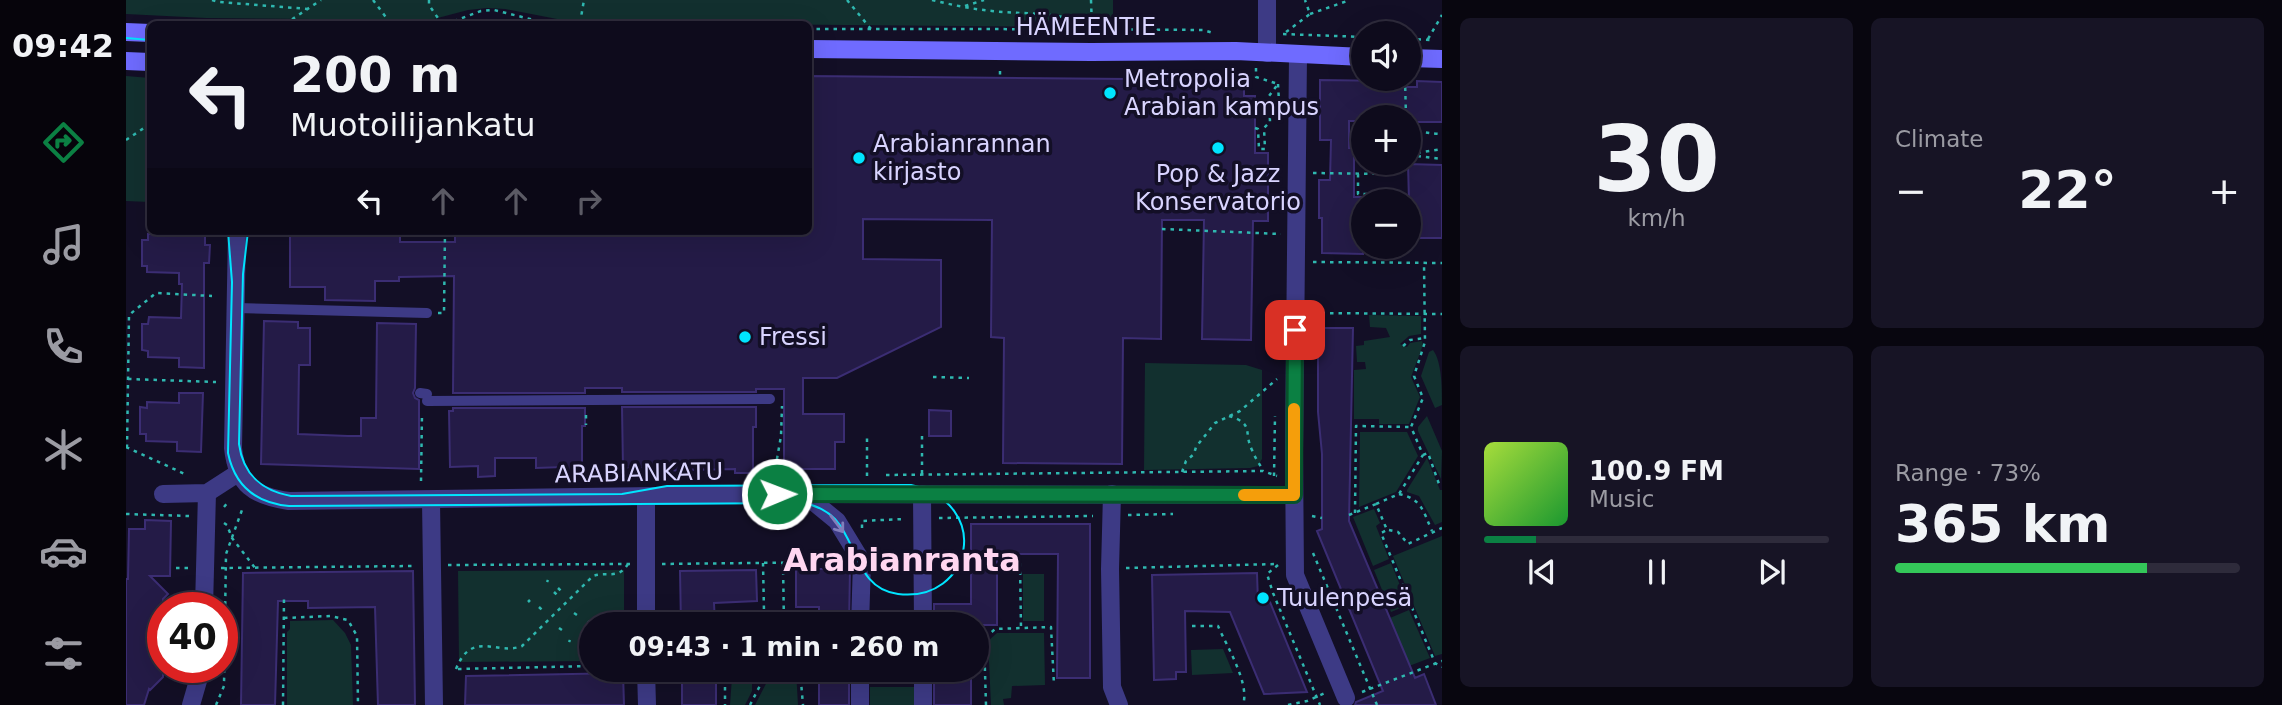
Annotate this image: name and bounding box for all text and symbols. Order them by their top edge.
street label: HÄMEENTIE [1016,12,1156,41]
map controls [1351,21,1421,259]
button: sound [1351,21,1421,91]
text: 09:42 [12,27,114,65]
text: 200 m [290,47,460,104]
icon: left [175,49,266,140]
place label: Metropolia Arabian kampus [1124,65,1319,121]
marker: Metropolia Arabian kampus [1102,85,1118,101]
button: + [1351,105,1421,175]
text: Muotoilijankatu [290,106,535,144]
text: 30 [1593,107,1720,212]
icon: directions [39,118,88,167]
text: Climate [1895,126,1984,152]
place label: Arabianrannan kirjasto [873,130,1051,186]
marker: Pop & Jazz Konservatorio [1210,140,1226,156]
marker: Arabianrannan kirjasto [851,150,867,166]
place label: Pop & Jazz Konservatorio [1135,160,1301,216]
text: 22° [2018,160,2117,220]
text: − [1895,169,1927,213]
text: + [2208,169,2240,213]
icon: left [351,182,389,220]
icon: ahead [424,182,462,220]
icon: ahead [497,182,535,220]
icon: right [570,182,608,220]
button: − [1351,189,1421,259]
text: km/h [1627,205,1686,231]
icon: music [39,220,88,269]
pin [1265,300,1325,360]
icon: arrive [1276,311,1314,349]
icon: phone [39,322,88,371]
place label: Fressi [759,323,827,351]
marker: Fressi [737,329,753,345]
icon: climate [39,425,88,474]
text: 100.9 FM [1589,456,1724,486]
position arrow [740,457,814,531]
street label: ARABIANKATU [554,458,724,488]
text: Range · 73% [1895,460,2041,486]
text: Music [1589,486,1654,512]
text: 365 km [1895,494,2110,554]
one-way arrow [830,514,845,533]
icon: car [39,527,88,576]
district label: Arabianranta [783,541,1021,579]
icon: previous [1523,553,1561,591]
icon: pause [1638,553,1676,591]
icon: next [1753,553,1791,591]
place label: Tuulenpesä [1276,584,1412,612]
marker: Tuulenpesä [1255,590,1271,606]
speed limit sign: 40 [147,592,238,683]
icon: filters [39,629,88,678]
text: 09:43 · 1 min · 260 m [629,632,939,662]

